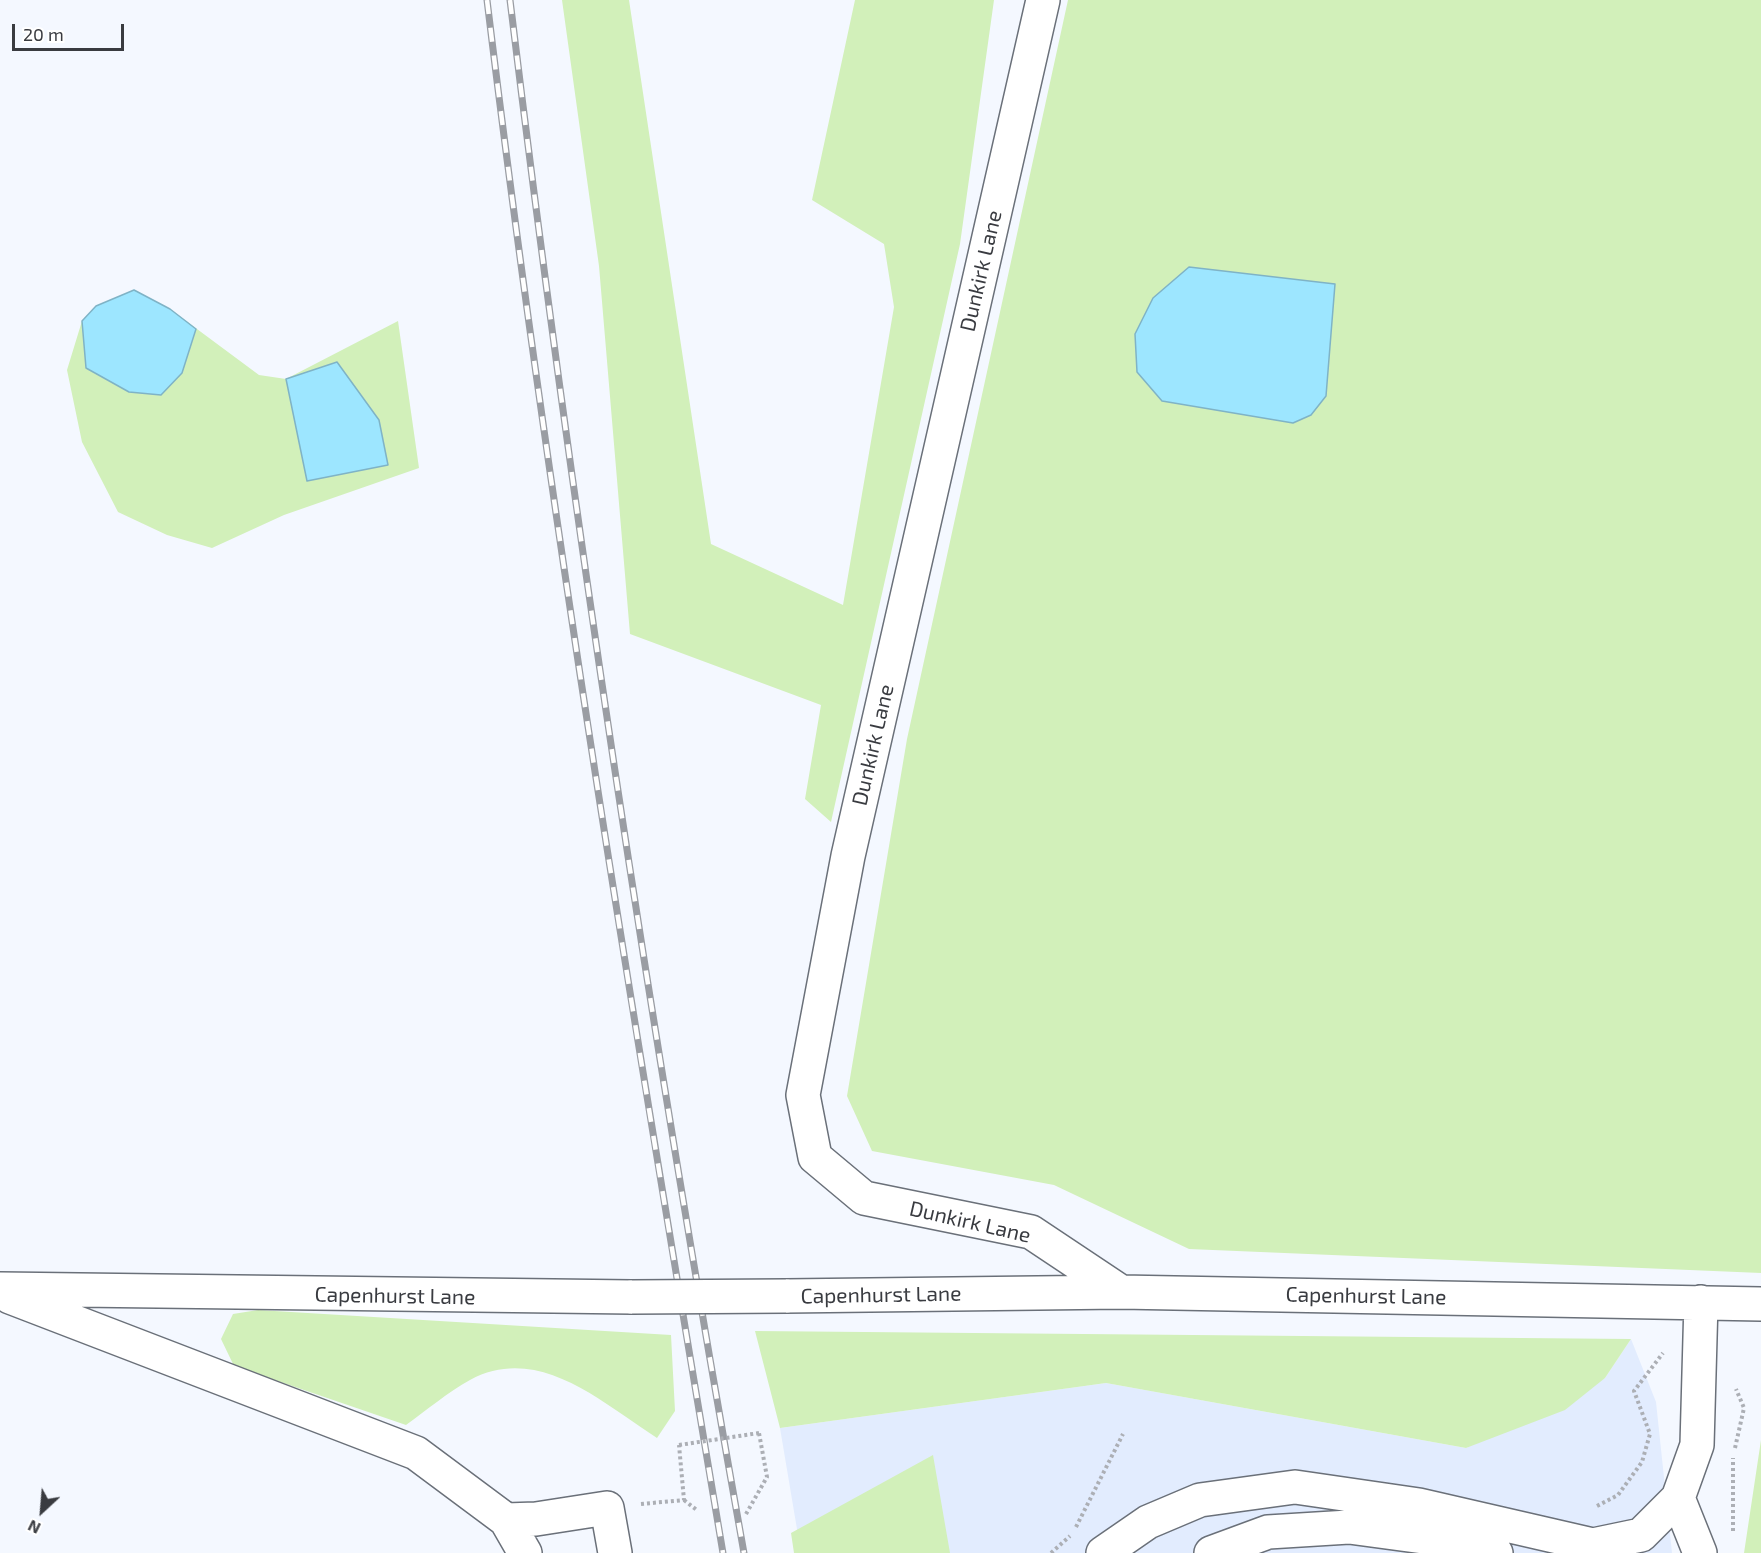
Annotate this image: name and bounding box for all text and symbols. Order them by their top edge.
scale bar [15,12,128,50]
text: 20 m [23,23,64,45]
street label: Dunkirk Lane [955,208,1007,334]
street label: Dunkirk Lane [847,682,899,808]
street label: Dunkirk Lane [907,1196,1033,1248]
street label: Capenhurst Lane [800,1281,962,1309]
street label: Capenhurst Lane [314,1282,476,1310]
street label: Capenhurst Lane [1285,1282,1447,1310]
north arrow [12,1481,72,1541]
text: N [25,1517,43,1539]

